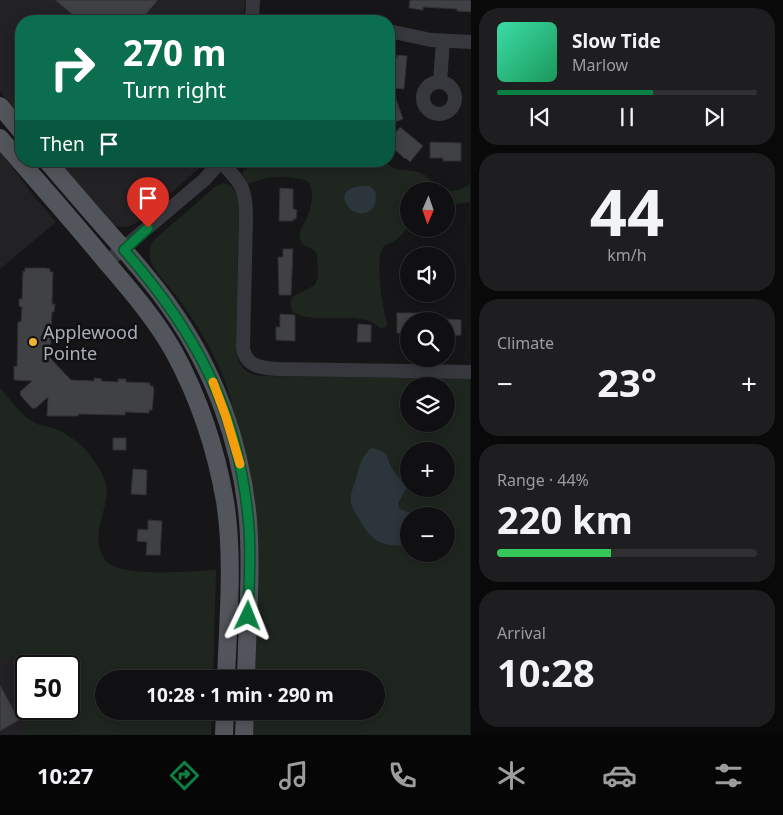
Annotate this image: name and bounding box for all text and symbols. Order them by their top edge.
text: Slow Tide [572,28,661,54]
text: 270 m [123,29,226,76]
icon: right [40,35,105,100]
text: Marlow [572,54,628,76]
text: Turn right [123,74,226,104]
icon: previous [526,103,554,131]
icon: pause [613,103,641,131]
icon: next [700,103,728,131]
icon: arrive [95,130,123,158]
text: Then [40,131,85,157]
text: 44 [590,167,664,255]
pin [127,177,169,228]
north arrow [400,182,455,238]
map controls [400,182,455,562]
icon: arrive [134,184,162,212]
text: km/h [607,244,647,266]
button: sound [400,247,455,302]
button: search [400,312,455,367]
place label: Applewood Pointe [43,320,138,365]
text: Climate [497,332,554,354]
marker: Applewood Pointe [27,336,39,348]
text: 23° [597,356,657,408]
text: − [497,364,513,402]
text: + [741,364,757,402]
button: layers [400,377,455,432]
button: + [400,442,455,497]
text: Range · 44% [497,469,589,491]
text: 220 km [497,493,633,545]
button: − [400,507,455,562]
position arrow [221,589,273,641]
text: Arrival [497,622,546,644]
text: 10:28 [497,646,595,698]
speed limit sign: 50 [15,655,80,720]
text: 10:28 · 1 min · 290 m [146,682,334,708]
icon: directions [167,758,202,793]
icon: music [276,758,311,793]
icon: phone [385,758,420,793]
icon: climate [494,758,529,793]
icon: car [602,758,637,793]
icon: filters [711,758,746,793]
text: 10:27 [37,760,93,790]

